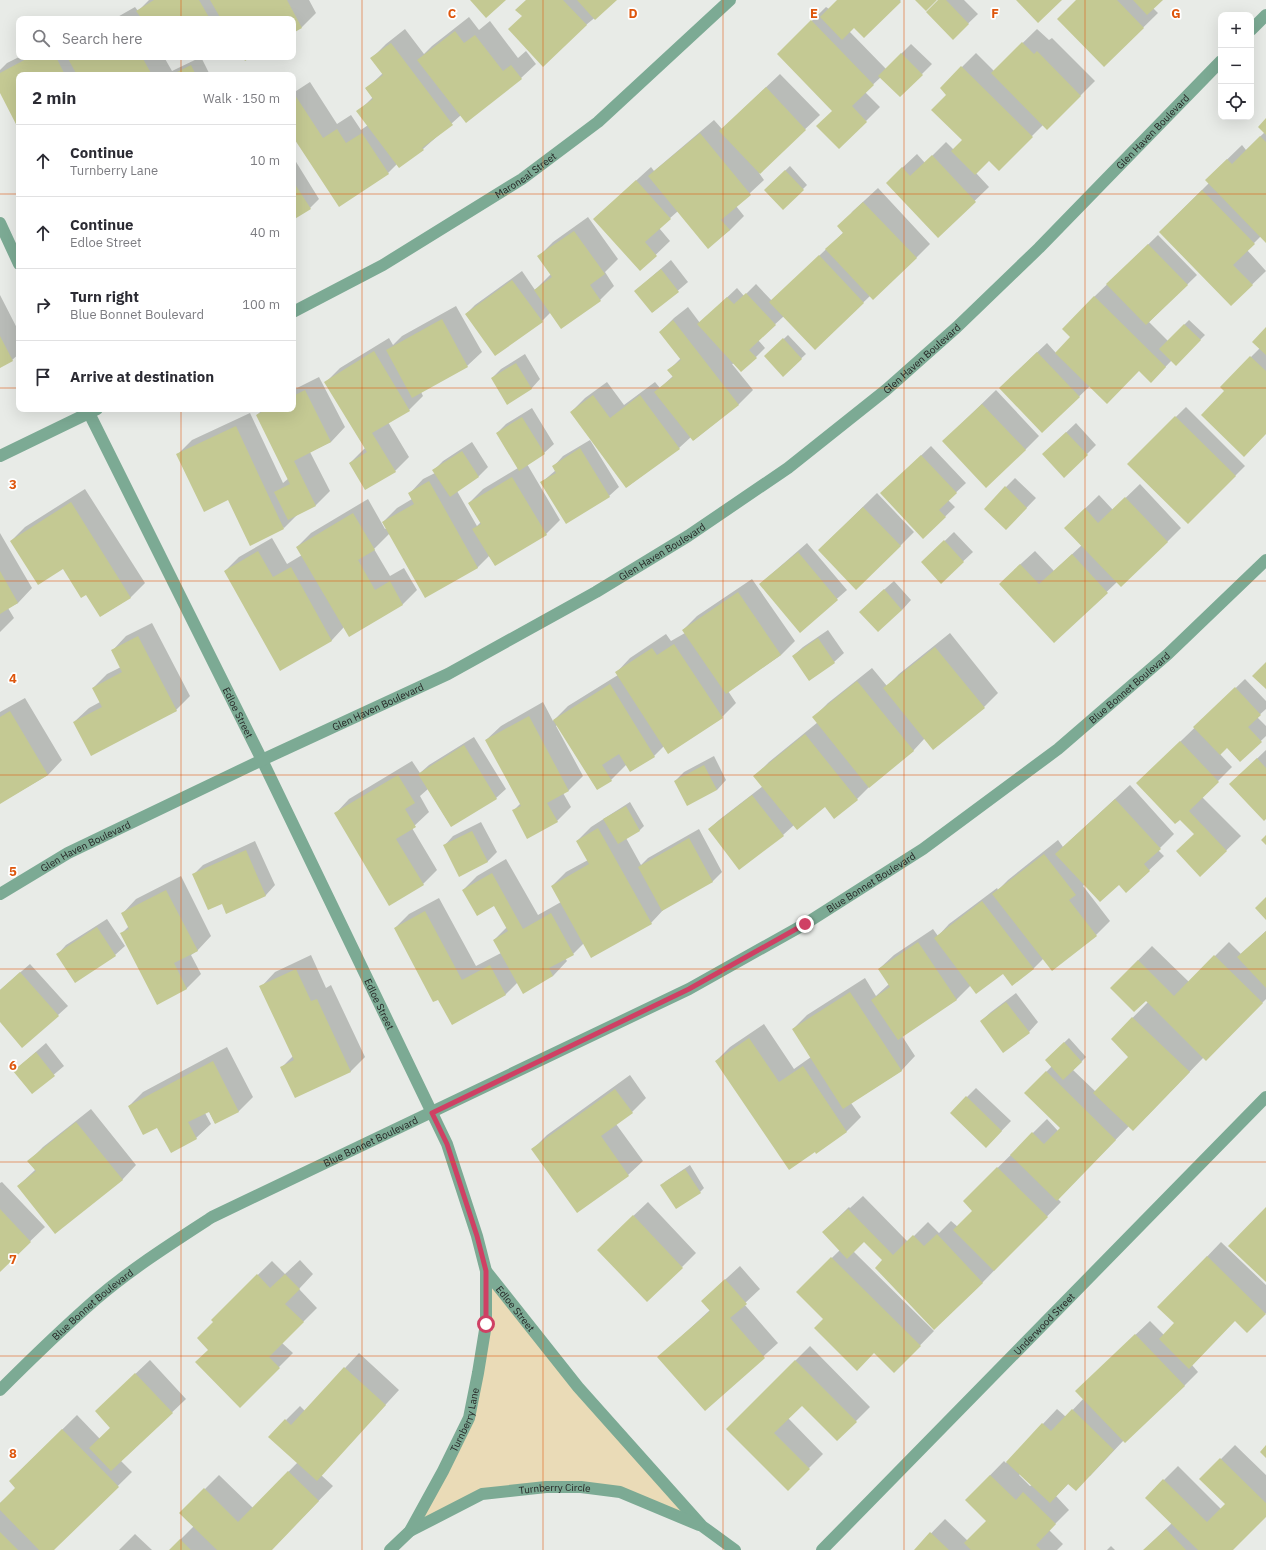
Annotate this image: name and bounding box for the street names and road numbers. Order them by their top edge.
street label: Glen Haven Boulevard [1113,92,1192,172]
street label: Maroneal Street [493,149,559,201]
street label: Glen Haven Boulevard [880,321,963,397]
street label: Glen Haven Boulevard [616,520,708,584]
street label: Blue Bonnet Boulevard [1086,649,1173,727]
street label: Glen Haven Boulevard [330,680,426,734]
street label: Edloe Street [220,685,256,741]
street label: Glen Haven Boulevard [38,818,133,875]
street label: Blue Bonnet Boulevard [824,849,918,916]
street label: Edloe Street [361,976,397,1032]
street label: Blue Bonnet Boulevard [321,1114,420,1170]
street label: Blue Bonnet Boulevard [49,1266,136,1343]
street label: Edloe Street [493,1283,538,1335]
street label: Underwood Street [1011,1290,1078,1358]
street label: Turnberry Lane [447,1386,482,1454]
street label: Turnberry Circle [518,1481,592,1497]

